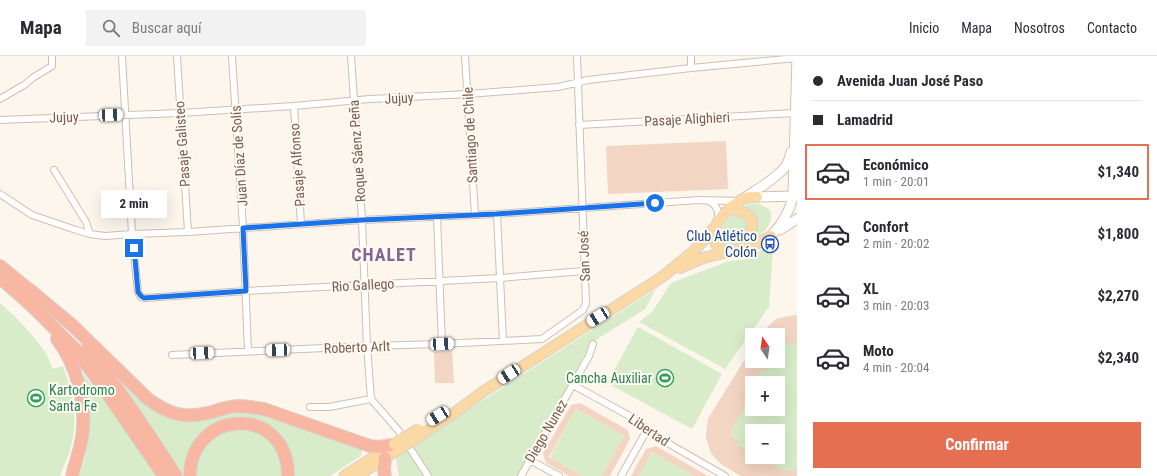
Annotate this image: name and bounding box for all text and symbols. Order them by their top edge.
search box [86,10,366,46]
text: Mapa [20,16,62,39]
icon: search [100,17,122,39]
text: Buscar aquí [132,19,202,37]
text: Inicio [909,20,939,36]
text: Mapa [961,20,992,36]
text: Nosotros [1014,20,1065,36]
text: Contacto [1087,20,1137,36]
text: Avenida Juan José Paso [837,72,983,90]
street label: Santiago de Chile [459,86,481,184]
street label: Jujuy [384,89,414,107]
street label: Roque Sáenz Peña [345,99,369,203]
street label: Pasaje Galisteo [171,101,193,187]
street label: Juan Díaz de Solís [227,105,251,207]
street label: Jujuy [49,108,79,126]
car [99,109,123,121]
street label: Pasaje Alighieri [644,109,730,129]
text: Lamadrid [837,111,893,129]
street label: Pasaje Alfonso [286,123,308,207]
icon: car [815,154,851,190]
text: Económico [863,156,929,174]
text: $1,340 [1097,163,1139,181]
text: 1 min · 20:01 [863,174,929,189]
callout: 2 min [101,190,167,218]
route start [646,194,664,212]
text: 2 min [120,196,148,211]
icon: car [815,216,851,252]
text: Confort [863,218,909,236]
text: $1,800 [1097,225,1139,243]
place label: Club Atlético Colón [686,228,757,260]
street label: San José [575,230,593,282]
bus stop icon: Club Atlético Colón [760,234,780,254]
text: 2 min · 20:02 [863,236,929,251]
route end [125,239,143,257]
district label: CHALET [351,244,417,265]
street label: Rio Gallego [331,275,395,295]
icon: car [815,278,851,314]
text: XL [863,280,879,298]
text: $2,270 [1097,287,1139,305]
text: 3 min · 20:03 [863,298,929,313]
car [585,306,611,328]
north arrow [745,328,785,368]
map controls [745,328,785,464]
car [430,337,454,351]
street label: Roberto Arlt [323,338,391,356]
icon: car [815,340,851,376]
text: Moto [863,342,894,360]
car [266,344,290,356]
car [190,346,214,360]
text: $2,340 [1097,349,1139,367]
text: 4 min · 20:04 [863,360,929,375]
car [496,362,522,386]
sports icon: Cancha Auxiliar [655,368,675,388]
place label: Cancha Auxiliar [566,370,652,386]
button: + [745,376,785,416]
place label: Kartodromo Santa Fe [49,382,115,414]
sports icon: Kartodromo Santa Fe [26,388,46,408]
street label: Diego Nunez [522,397,570,465]
car [425,405,451,427]
street label: Libertad [626,411,672,449]
button: Confirmar [813,422,1141,468]
button: − [745,424,785,464]

